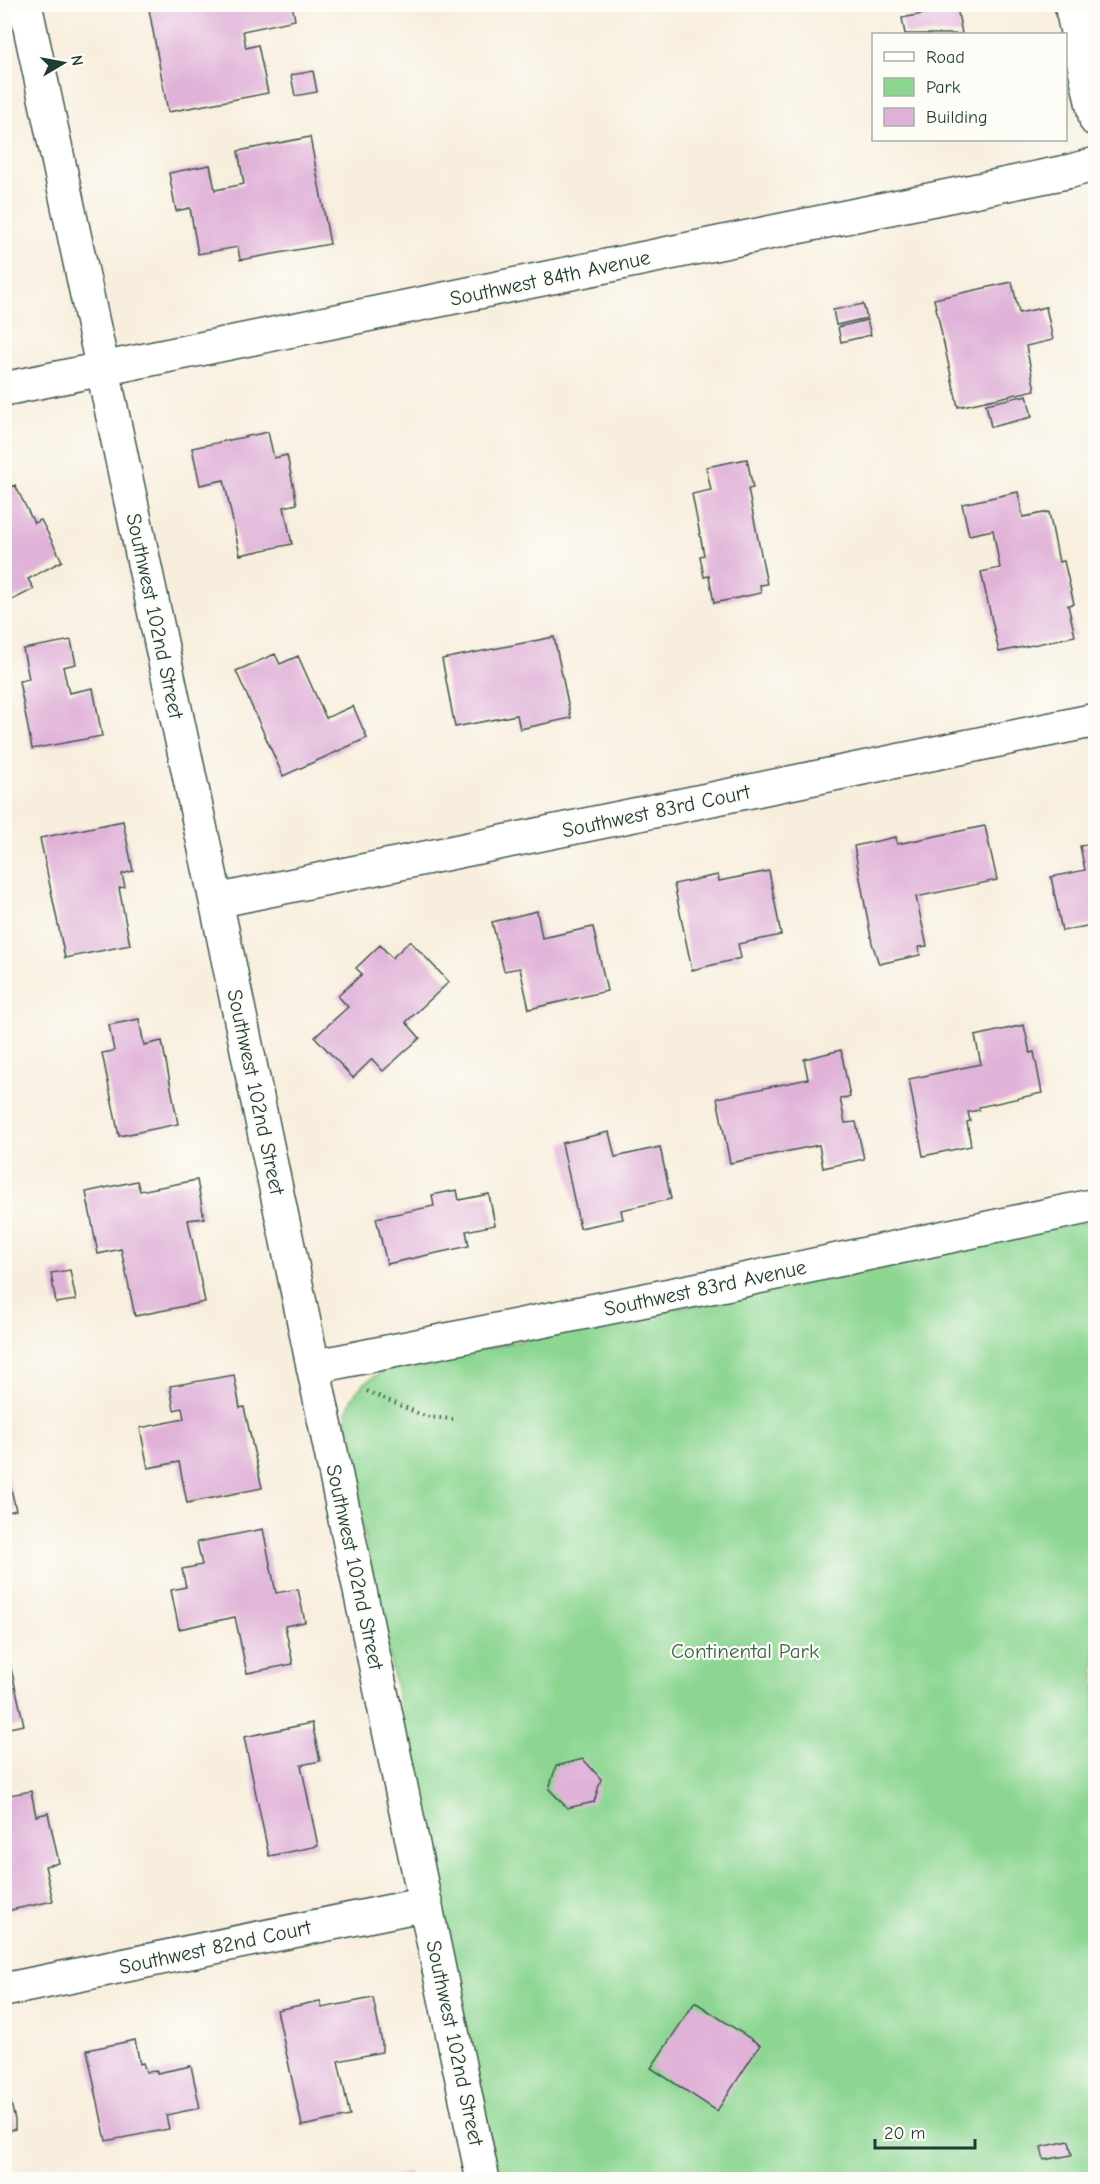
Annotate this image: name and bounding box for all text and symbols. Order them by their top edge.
north arrow [33,33,93,93]
legend [872,33,1067,141]
text: Road [926,47,965,68]
text: N [67,54,87,67]
text: Park [926,77,961,98]
text: Building [926,107,988,128]
street label: Southwest 84th Avenue [448,245,652,311]
street label: Southwest 102nd Street [121,511,189,722]
street label: Southwest 83rd Court [560,779,753,843]
street label: Southwest 102nd Street [222,987,290,1198]
street label: Southwest 83rd Avenue [602,1255,808,1321]
street label: Southwest 102nd Street [321,1462,389,1673]
park label: Continental Park [671,1639,819,1663]
street label: Southwest 82nd Court [117,1915,314,1979]
street label: Southwest 102nd Street [421,1938,489,2149]
scale bar [875,2112,976,2150]
text: 20 m [884,2123,925,2144]

